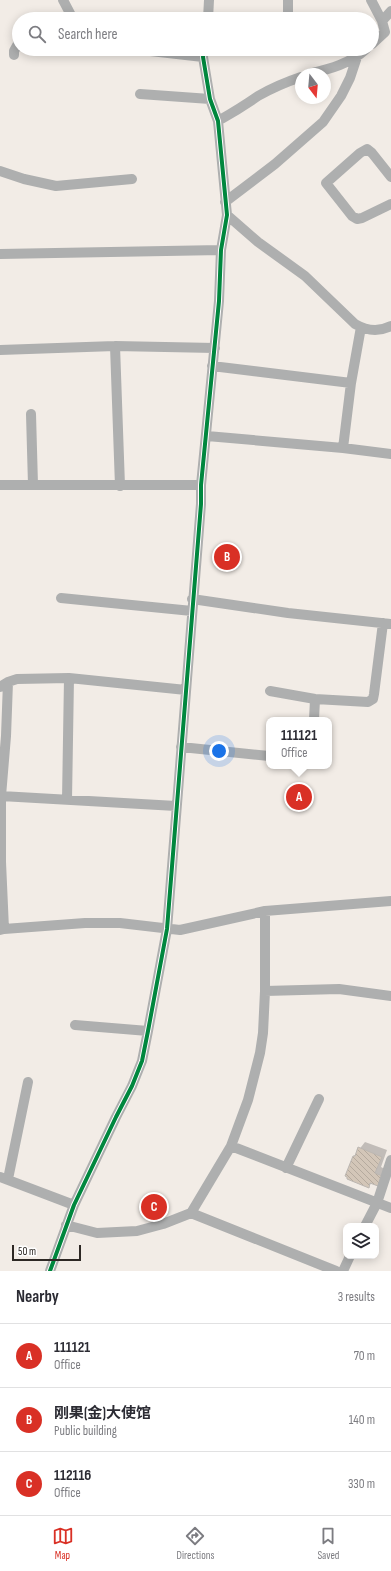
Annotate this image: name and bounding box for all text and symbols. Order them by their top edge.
search box [12,12,379,56]
icon: search [26,23,48,45]
text: Search here [58,25,118,44]
north arrow [295,68,331,104]
pin: B [214,542,240,572]
popup [266,717,332,769]
text: 111121 [281,726,317,745]
your location [209,741,229,761]
text: Office [281,745,308,761]
pin: A [286,782,312,812]
pin: C [141,1192,167,1222]
map controls [343,1223,379,1259]
button: layers [343,1223,379,1259]
scale bar [12,1243,81,1262]
text: 50 m [18,1245,36,1258]
text: Nearby [16,1287,59,1307]
text: 3 results [338,1289,375,1305]
text: 111121 [54,1338,90,1357]
text: A [26,1348,32,1364]
text: 70 m [354,1348,375,1364]
text: Office [54,1357,81,1373]
text: 刚果(金)大使馆 [54,1404,151,1423]
text: B [26,1412,32,1428]
text: 140 m [349,1412,375,1428]
text: Public building [54,1423,117,1439]
text: 112116 [54,1466,91,1485]
text: C [26,1476,32,1492]
text: 330 m [348,1476,375,1492]
text: Office [54,1485,81,1501]
tab: Map [52,1525,74,1562]
tab: Directions [177,1525,214,1562]
tab: Saved [317,1525,339,1562]

